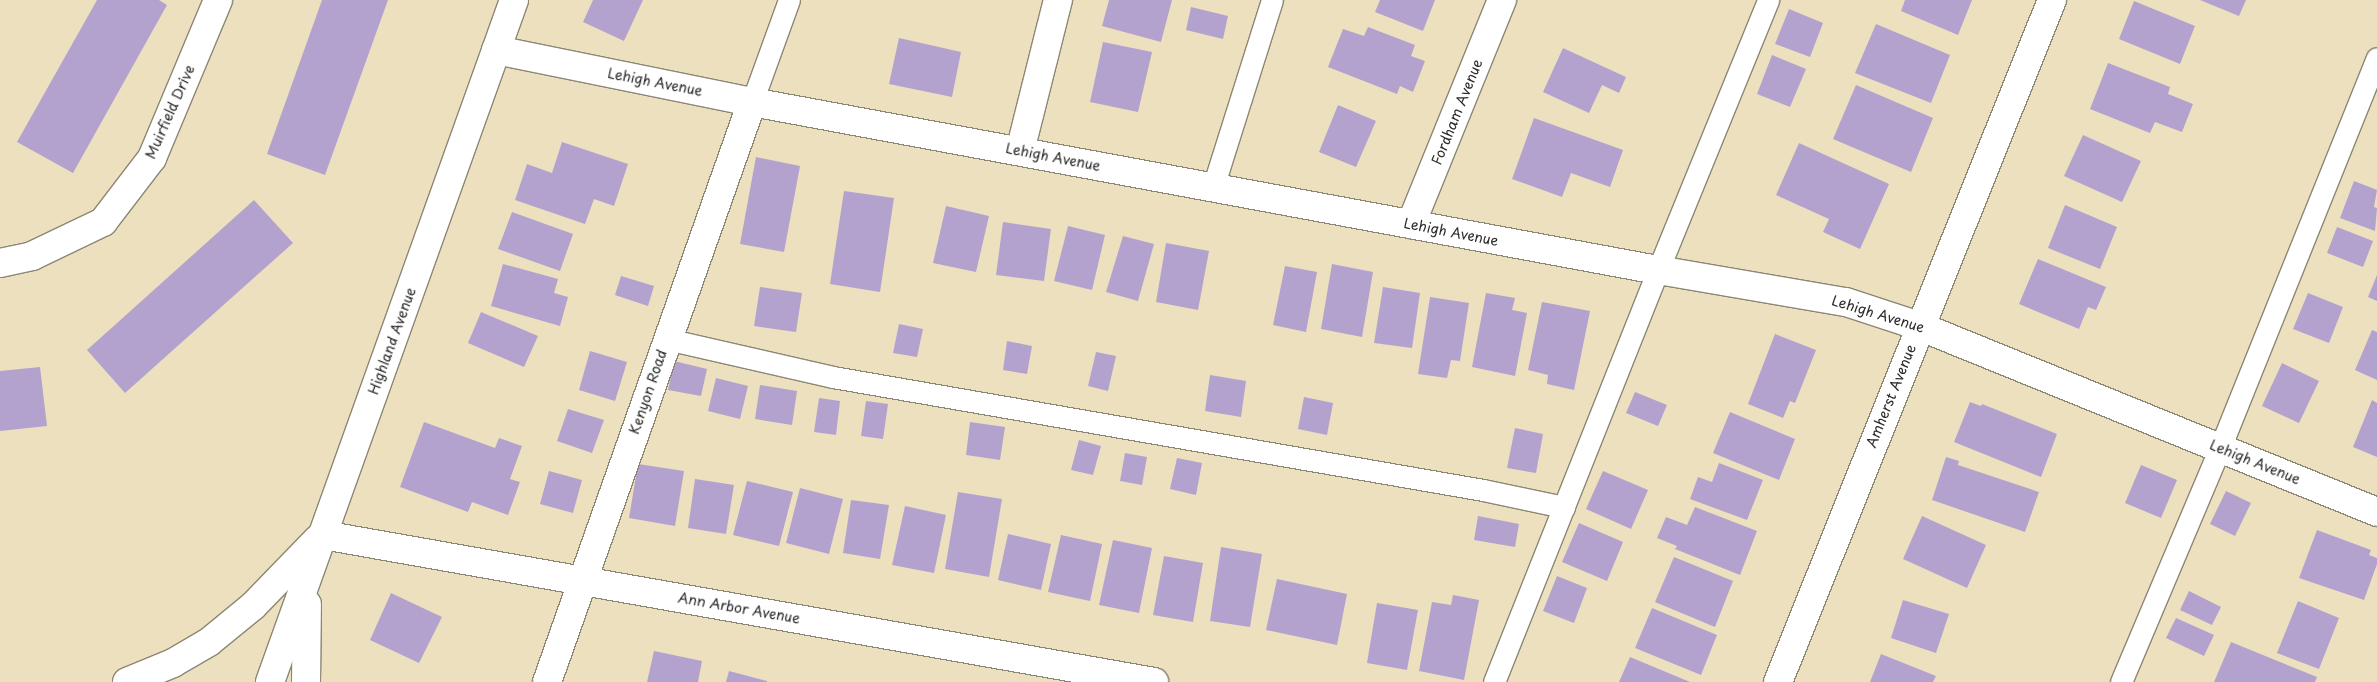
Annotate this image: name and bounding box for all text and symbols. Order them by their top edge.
street label: Fordham Avenue [1428,57,1486,167]
street label: Muirfield Drive [142,63,198,161]
street label: Lehigh Avenue [606,65,704,99]
street label: Lehigh Avenue [1004,140,1102,174]
street label: Lehigh Avenue [1402,215,1500,249]
street label: Highland Avenue [365,285,419,397]
street label: Lehigh Avenue [1829,292,1927,336]
street label: Amherst Avenue [1863,342,1919,450]
street label: Kenyon Road [626,348,670,436]
street label: Lehigh Avenue [2207,436,2303,488]
street label: Ann Arbor Avenue [677,589,801,627]

